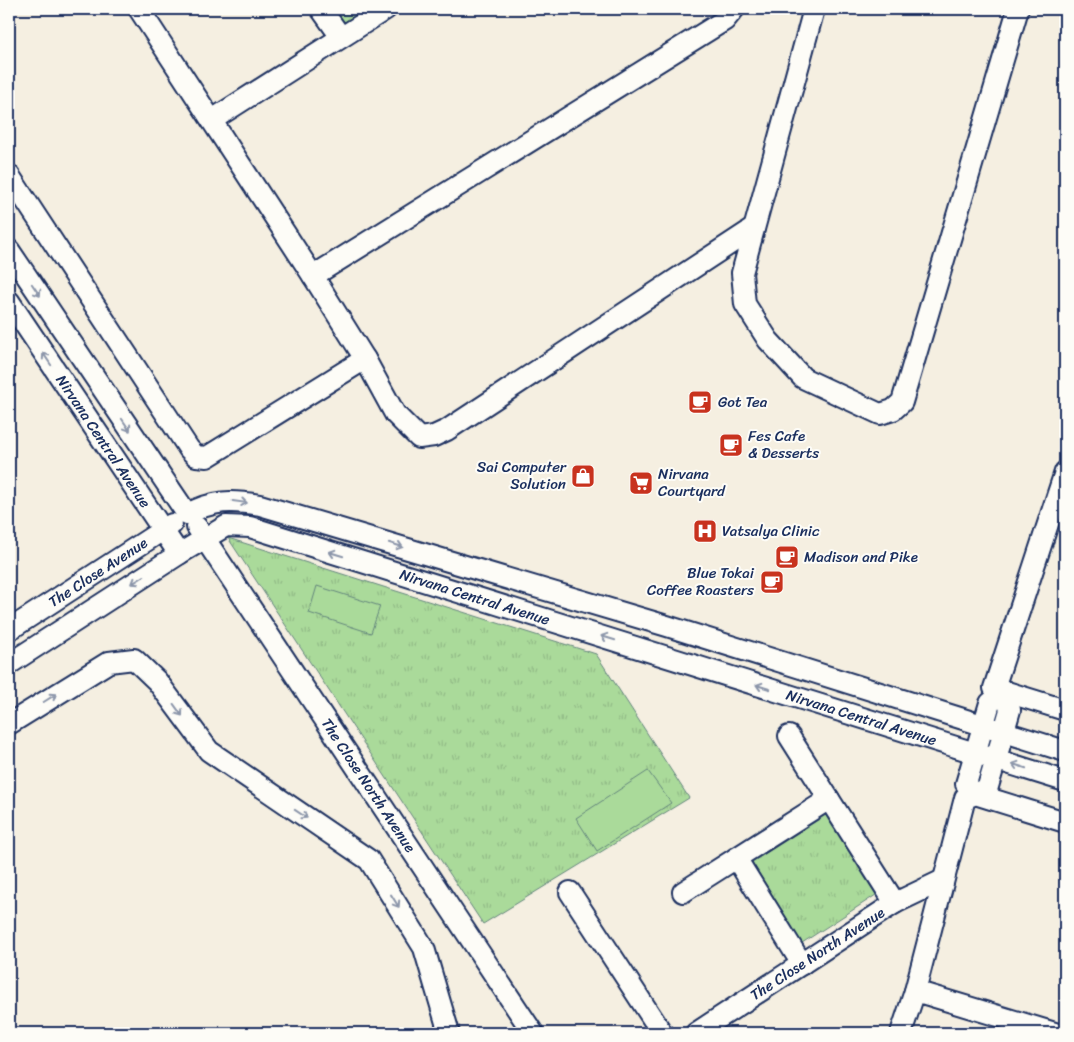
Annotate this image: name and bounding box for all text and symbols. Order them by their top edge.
one-way arrow [31,283,41,297]
one-way arrow [42,352,52,366]
street label: Nirvana Central Avenue [49,369,158,514]
cafe icon: Got Tea [687,389,713,415]
place label: Got Tea [718,389,768,415]
one-way arrow [121,418,131,432]
place label: Fes Cafe & Desserts [748,423,819,466]
cafe icon: Fes Cafe & Desserts [718,432,744,458]
place label: Sai Computer Solution [477,454,567,497]
place label: Nirvana Courtyard [658,461,726,504]
shop icon: Sai Computer Solution [570,463,596,489]
supermarket icon: Nirvana Courtyard [628,470,654,496]
one-way arrow [231,497,247,507]
hospital icon: Vatsalya Clinic [692,518,718,544]
place label: Vatsalya Clinic [722,518,820,544]
street label: The Close Avenue [43,530,153,614]
one-way arrow [388,540,404,550]
cafe icon: Madison and Pike [774,544,800,570]
place label: Madison and Pike [804,544,918,570]
one-way arrow [328,548,344,558]
place label: Blue Tokai Coffee Roasters [647,560,755,603]
street label: Nirvana Central Avenue [396,561,554,633]
cafe icon: Blue Tokai Coffee Roasters [759,569,785,595]
one-way arrow [131,574,145,585]
one-way arrow [601,633,617,643]
one-way arrow [756,681,772,691]
street label: Nirvana Central Avenue [783,682,940,753]
one-way arrow [43,693,57,703]
one-way arrow [173,703,184,716]
street label: The Close North Avenue [314,713,423,858]
one-way arrow [1011,761,1027,770]
one-way arrow [293,809,307,819]
one-way arrow [391,893,401,907]
street label: The Close North Avenue [745,900,890,1008]

